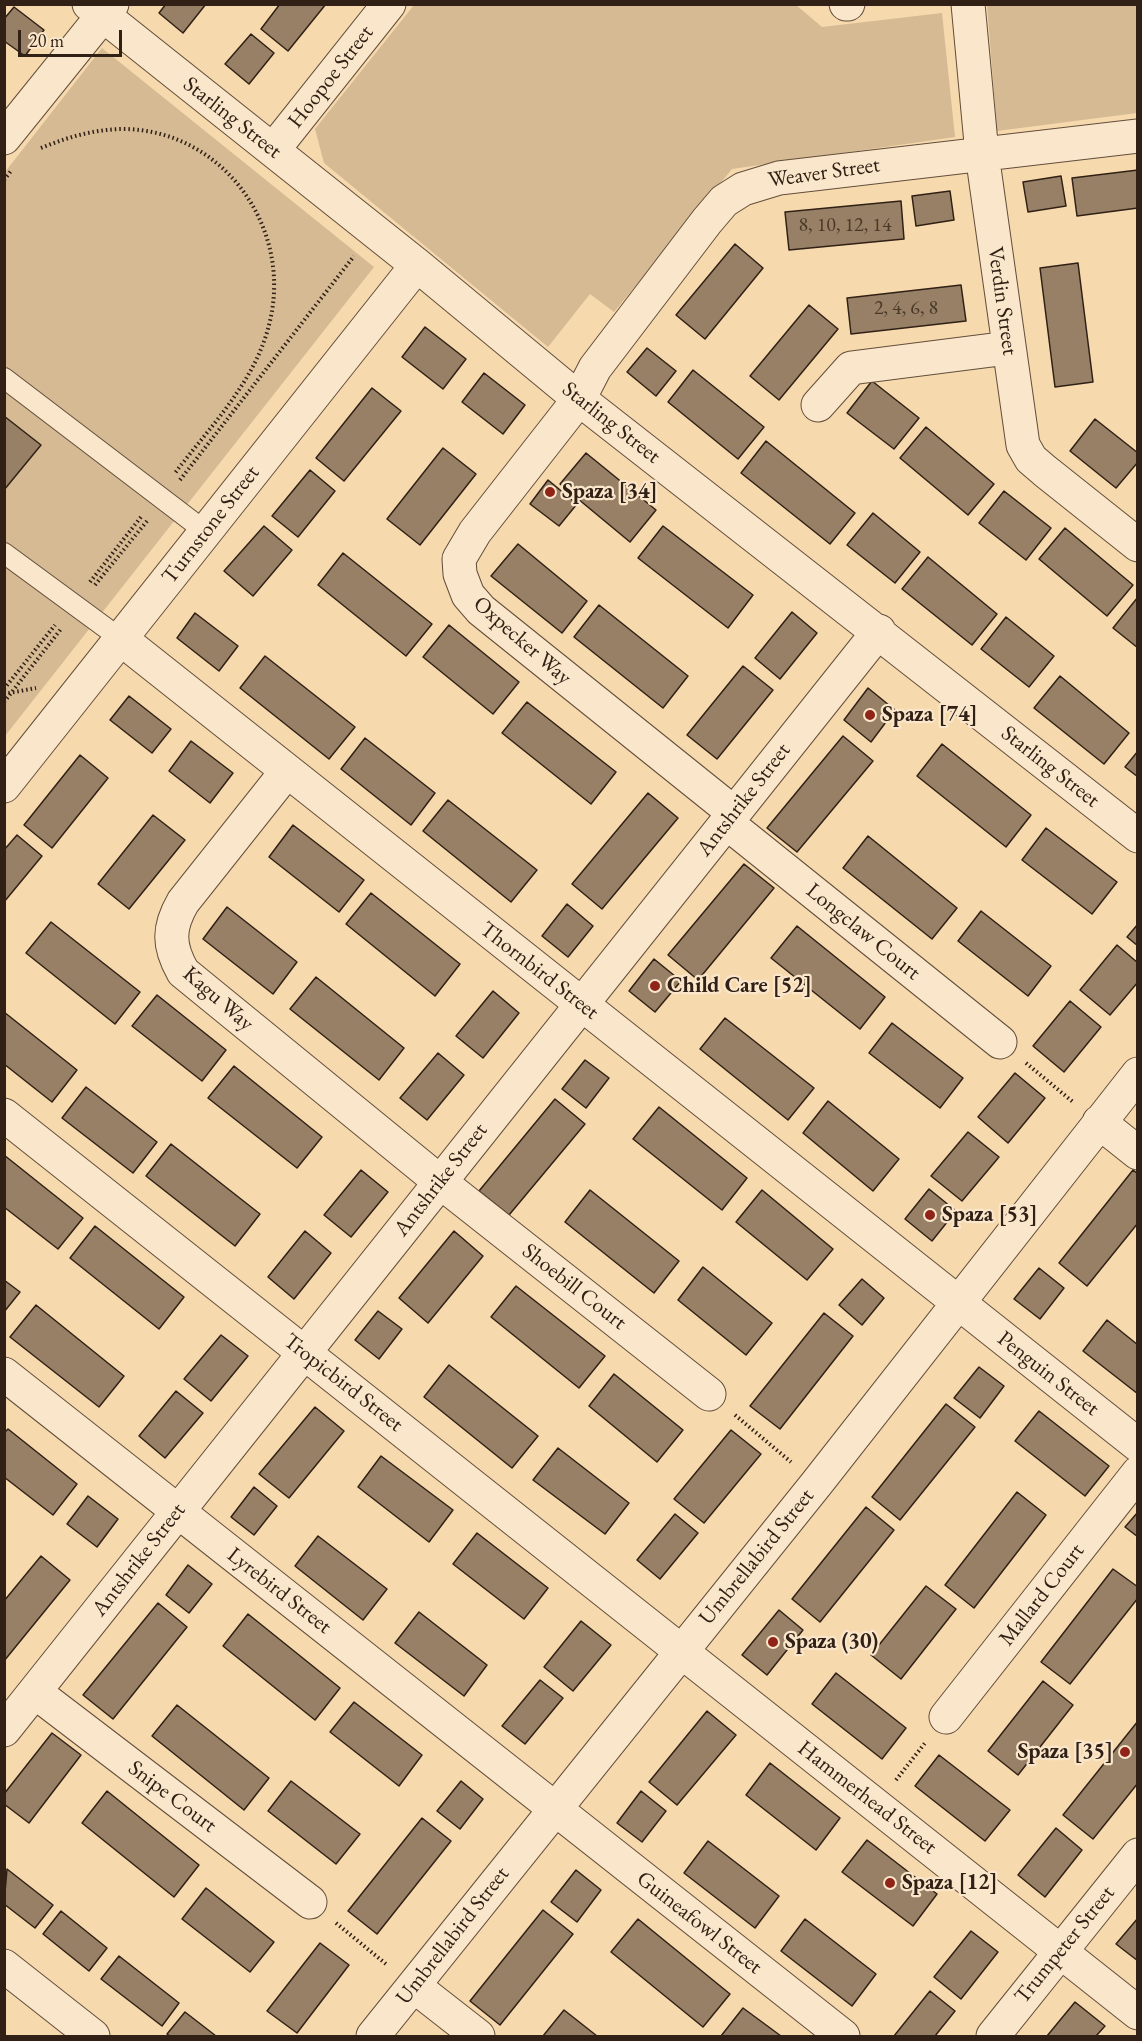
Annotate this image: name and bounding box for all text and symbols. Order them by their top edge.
scale bar [21,18,124,56]
street label: Hoopoe Street [283,20,379,134]
text: 20 m [29,29,64,52]
street label: Starling Street [177,71,287,165]
street label: Weaver Street [766,152,882,194]
house number: 8, 10, 12, 14 [799,214,891,238]
street label: Verdin Street [981,245,1023,357]
house number: 2, 4, 6, 8 [874,297,938,321]
street label: Starling Street [556,376,666,470]
street label: Turnstone Street [157,460,265,590]
place label: Spaza [34] [562,479,658,505]
marker: Spaza [34] [543,485,557,499]
street label: Oxpecker Way [467,591,577,691]
place label: Spaza [74] [882,702,978,728]
marker: Spaza [74] [863,708,877,722]
street label: Starling Street [995,720,1105,814]
street label: Antshrike Street [692,738,796,862]
street label: Longclaw Court [801,878,925,986]
street label: Thornbird Street [474,916,604,1026]
street label: Kagu Way [177,961,259,1037]
place label: Child Care [52] [667,973,812,999]
marker: Child Care [52] [648,979,662,993]
street label: Antshrike Street [389,1118,493,1242]
place label: Spaza [53] [942,1202,1038,1228]
marker: Spaza [53] [923,1208,937,1222]
street label: Shoebill Court [517,1238,631,1336]
street label: Penguin Street [992,1326,1104,1422]
street label: Tropicbird Street [278,1328,408,1438]
street label: Umbrellabird Street [694,1483,820,1631]
street label: Antshrike Street [87,1498,191,1622]
street label: Mallard Court [994,1539,1090,1651]
street label: Lyrebird Street [222,1542,336,1640]
place label: Spaza (30) [785,1629,878,1655]
marker: Spaza (30) [766,1635,780,1649]
street label: Hammerhead Street [792,1735,942,1861]
place label: Spaza [35] [1017,1739,1113,1765]
marker: Spaza [35] [1118,1745,1132,1759]
street label: Snipe Court [123,1755,221,1839]
street label: Umbrellabird Street [391,1862,515,2010]
street label: Guineafowl Street [631,1866,767,1980]
place label: Spaza [12] [902,1870,998,1896]
marker: Spaza [12] [883,1876,897,1890]
street label: Trumpeter Street [1009,1881,1121,2009]

